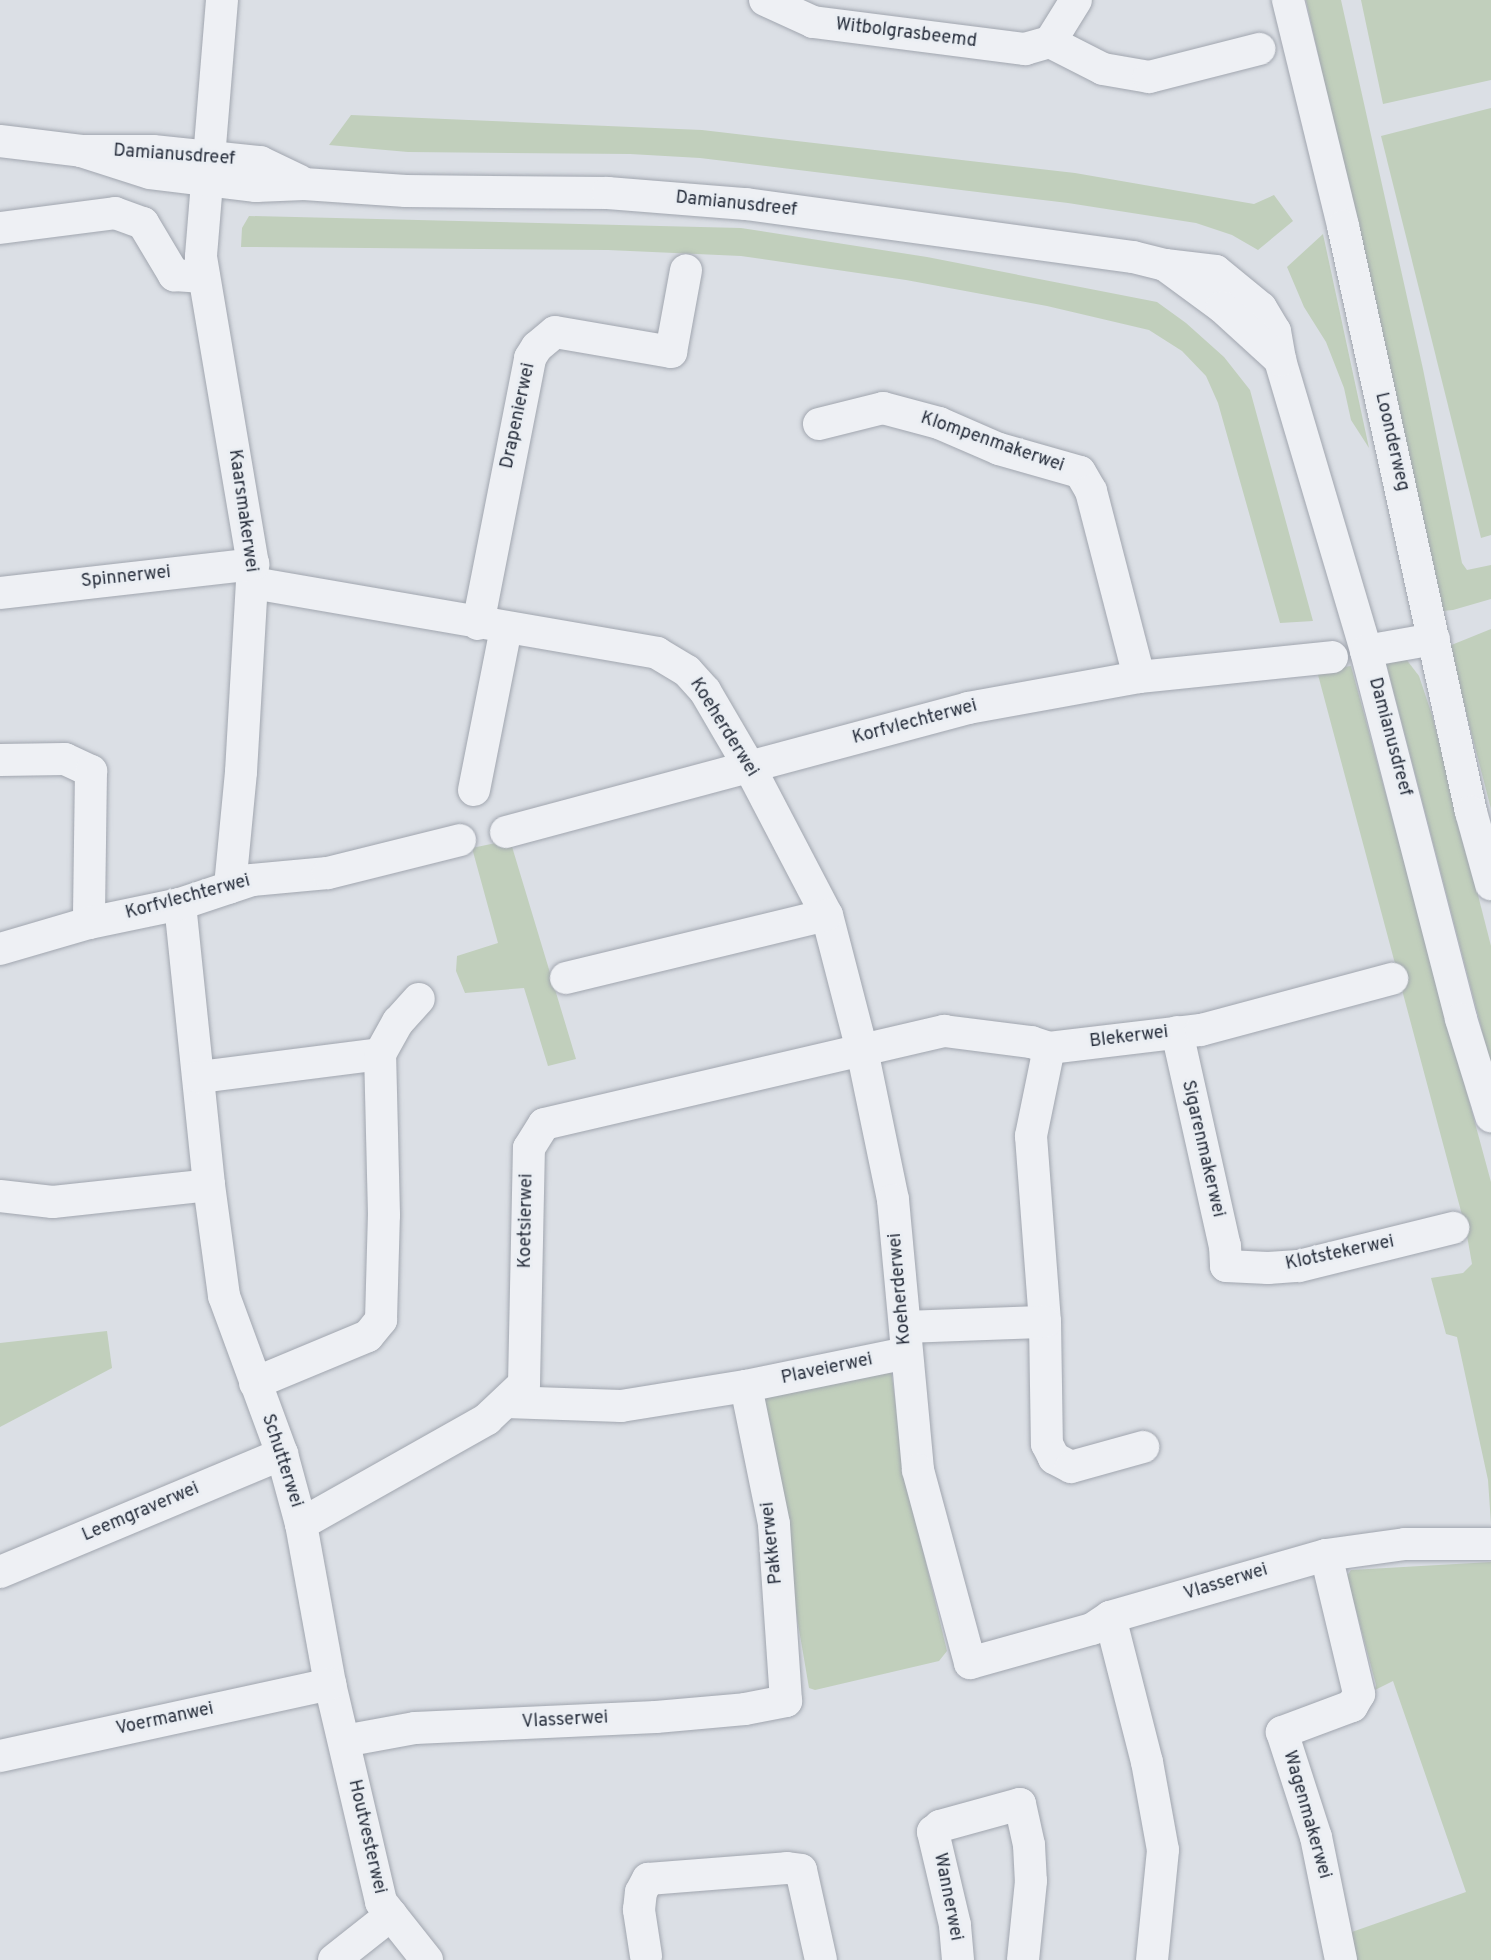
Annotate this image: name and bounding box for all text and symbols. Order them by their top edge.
street label: Witbolgrasbeemd [834,15,978,53]
street label: Damianusdreef [113,141,235,171]
street label: Damianusdreef [674,188,798,222]
street label: Drapenierwei [497,361,541,471]
street label: Loonderweg [1369,391,1413,493]
street label: Klompenmakerwei [917,408,1067,478]
street label: Kaarsmakerwei [223,448,261,574]
street label: Spinnerwei [80,563,172,593]
street label: Koeherderwei [684,675,762,781]
street label: Damianusdreef [1363,675,1415,799]
street label: Korfvlechterwei [850,696,980,750]
street label: Korfvlechterwei [123,871,253,925]
street label: Blekerwei [1088,1022,1170,1054]
street label: Sigarenmakerwei [1176,1078,1228,1220]
street label: Koetsierwei [515,1173,539,1269]
street label: Koeherderwei [885,1232,917,1346]
street label: Klotstekerwei [1284,1232,1396,1276]
street label: Plaveierwei [779,1350,875,1390]
street label: Schutterwei [256,1412,306,1510]
street label: Leemgraverwei [79,1479,203,1547]
street label: Pakkerwei [758,1501,788,1585]
street label: Vlasserwei [1181,1560,1271,1606]
street label: Voermanwei [114,1699,216,1741]
street label: Vlasserwei [521,1708,609,1734]
street label: Wagenmakerwei [1277,1748,1335,1882]
street label: Houtvesterwei [342,1778,390,1896]
street label: Wannerwei [928,1851,966,1943]

